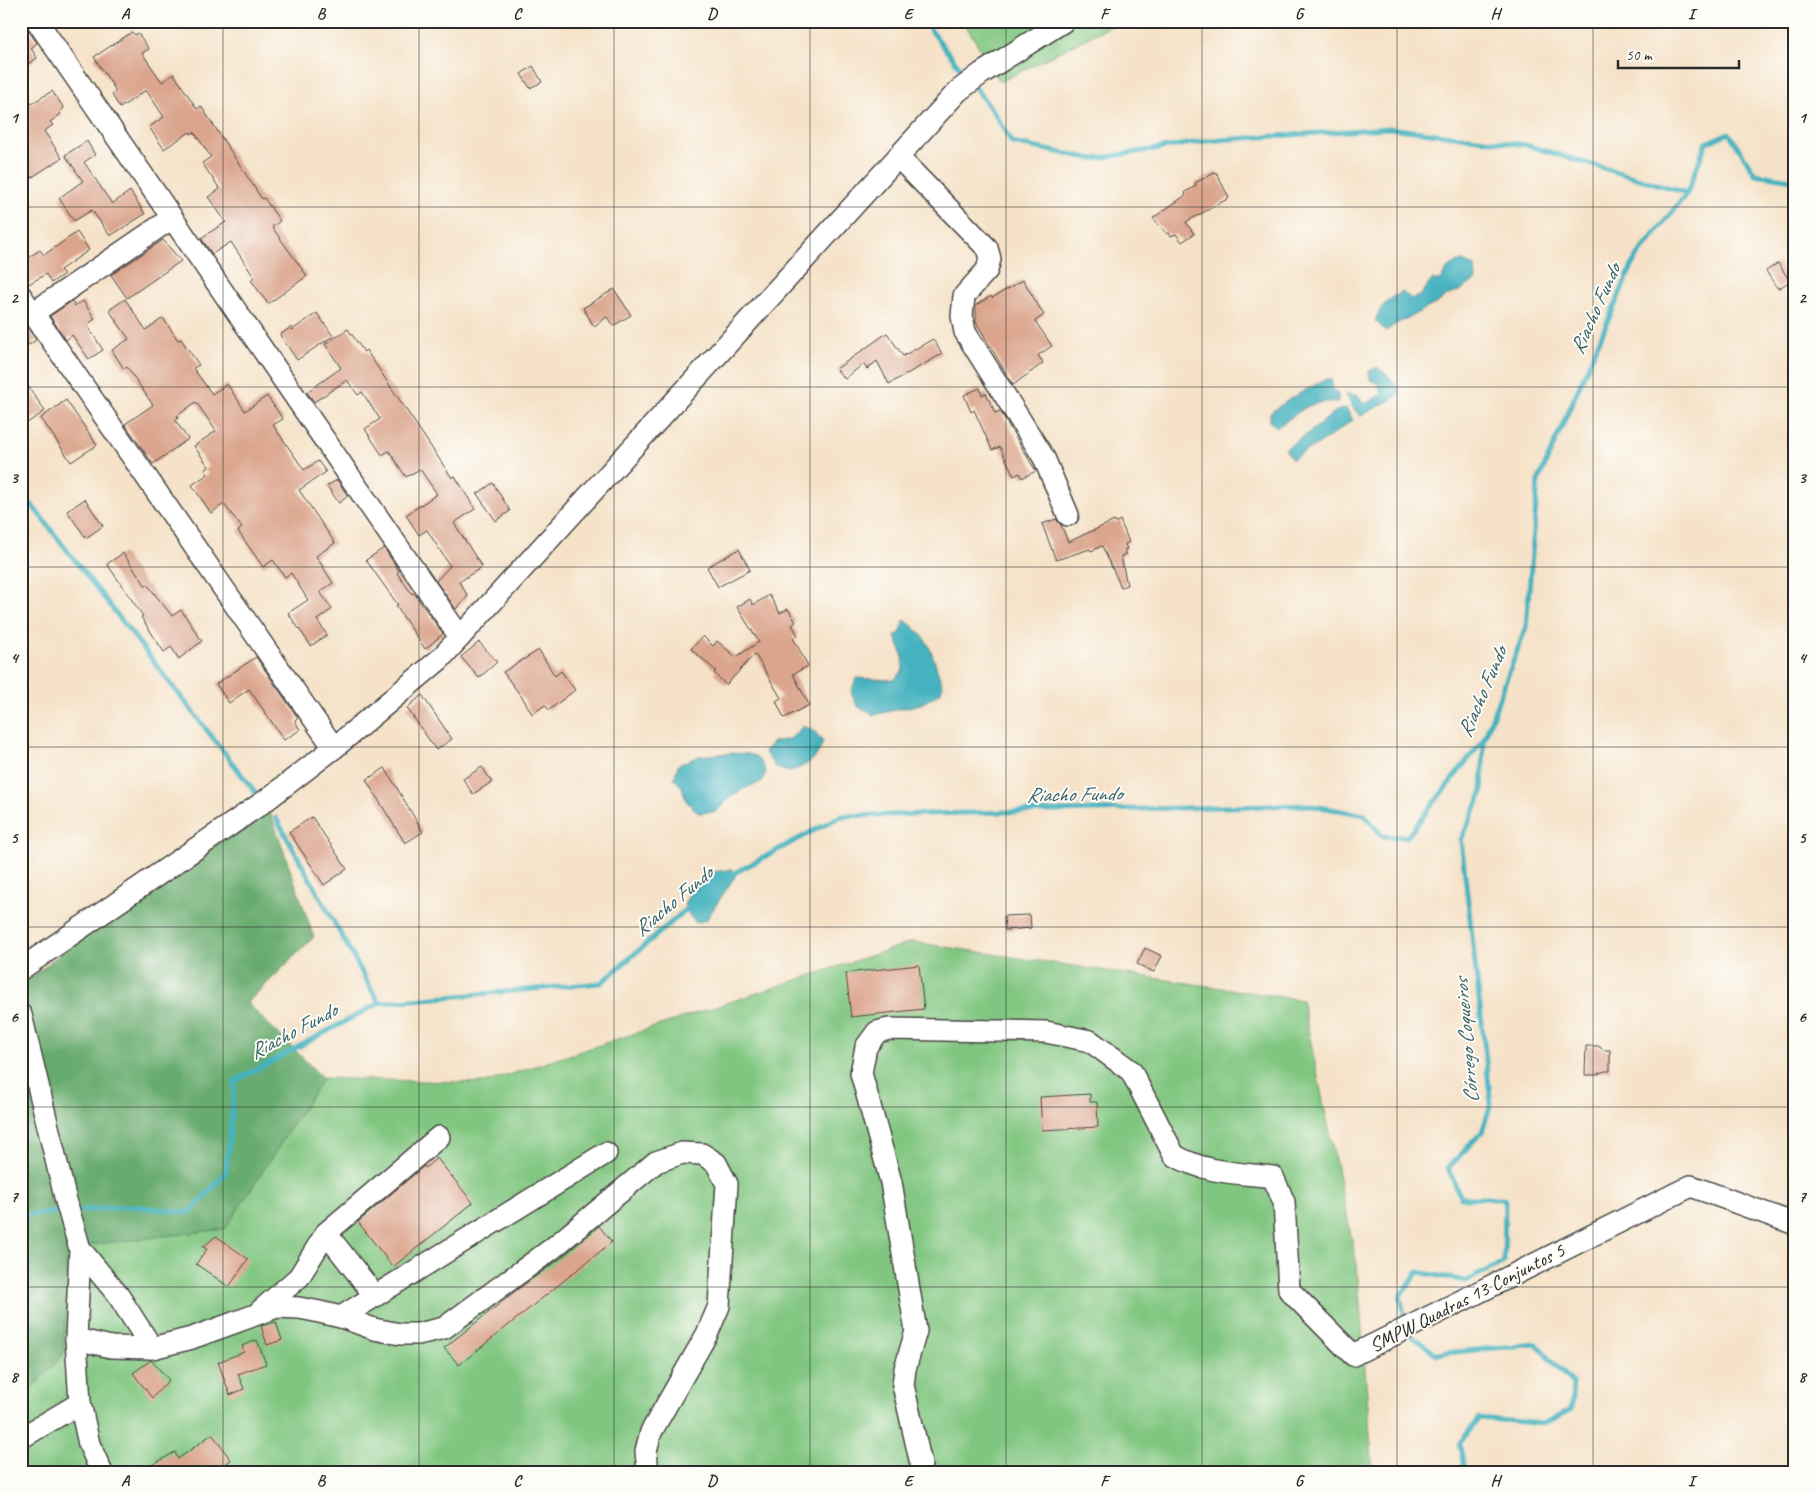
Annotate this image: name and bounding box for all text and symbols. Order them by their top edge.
text: A [121,4,131,24]
text: B [317,4,327,24]
text: C [513,4,523,24]
text: D [707,4,718,24]
text: E [904,4,915,24]
text: F [1100,4,1111,24]
text: G [1295,4,1305,24]
text: H [1490,4,1502,24]
text: I [1688,4,1698,24]
scale bar [1618,38,1740,70]
text: 50 m [1626,46,1653,65]
text: 1 [10,108,19,128]
text: 1 [1798,108,1807,128]
water label: Riacho Fundo [1564,257,1628,358]
text: 2 [10,288,19,308]
text: 2 [1798,288,1807,308]
text: 3 [10,468,19,488]
text: 3 [1798,468,1807,488]
water label: Riacho Fundo [1451,640,1514,741]
text: 4 [10,648,19,668]
text: 4 [1798,648,1807,668]
water label: Riacho Fundo [1026,780,1125,808]
text: 5 [11,828,20,848]
text: 5 [1799,828,1808,848]
water label: Riacho Fundo [628,858,721,942]
water label: Córrego Coqueiros [1447,974,1484,1104]
water label: Riacho Fundo [245,995,344,1065]
text: 6 [10,1007,19,1027]
text: 6 [1798,1007,1807,1027]
text: 7 [10,1187,19,1207]
text: 7 [1798,1187,1807,1207]
street label: SMPW Quadras 13 Conjuntos 5 [1365,1237,1570,1358]
text: 8 [10,1367,19,1387]
text: 8 [1798,1367,1807,1387]
text: A [121,1471,131,1491]
text: B [317,1471,327,1491]
text: C [513,1471,523,1491]
text: D [707,1471,718,1491]
text: E [904,1471,915,1491]
text: F [1100,1471,1111,1491]
text: G [1295,1471,1305,1491]
text: H [1490,1471,1502,1491]
text: I [1688,1471,1698,1491]

